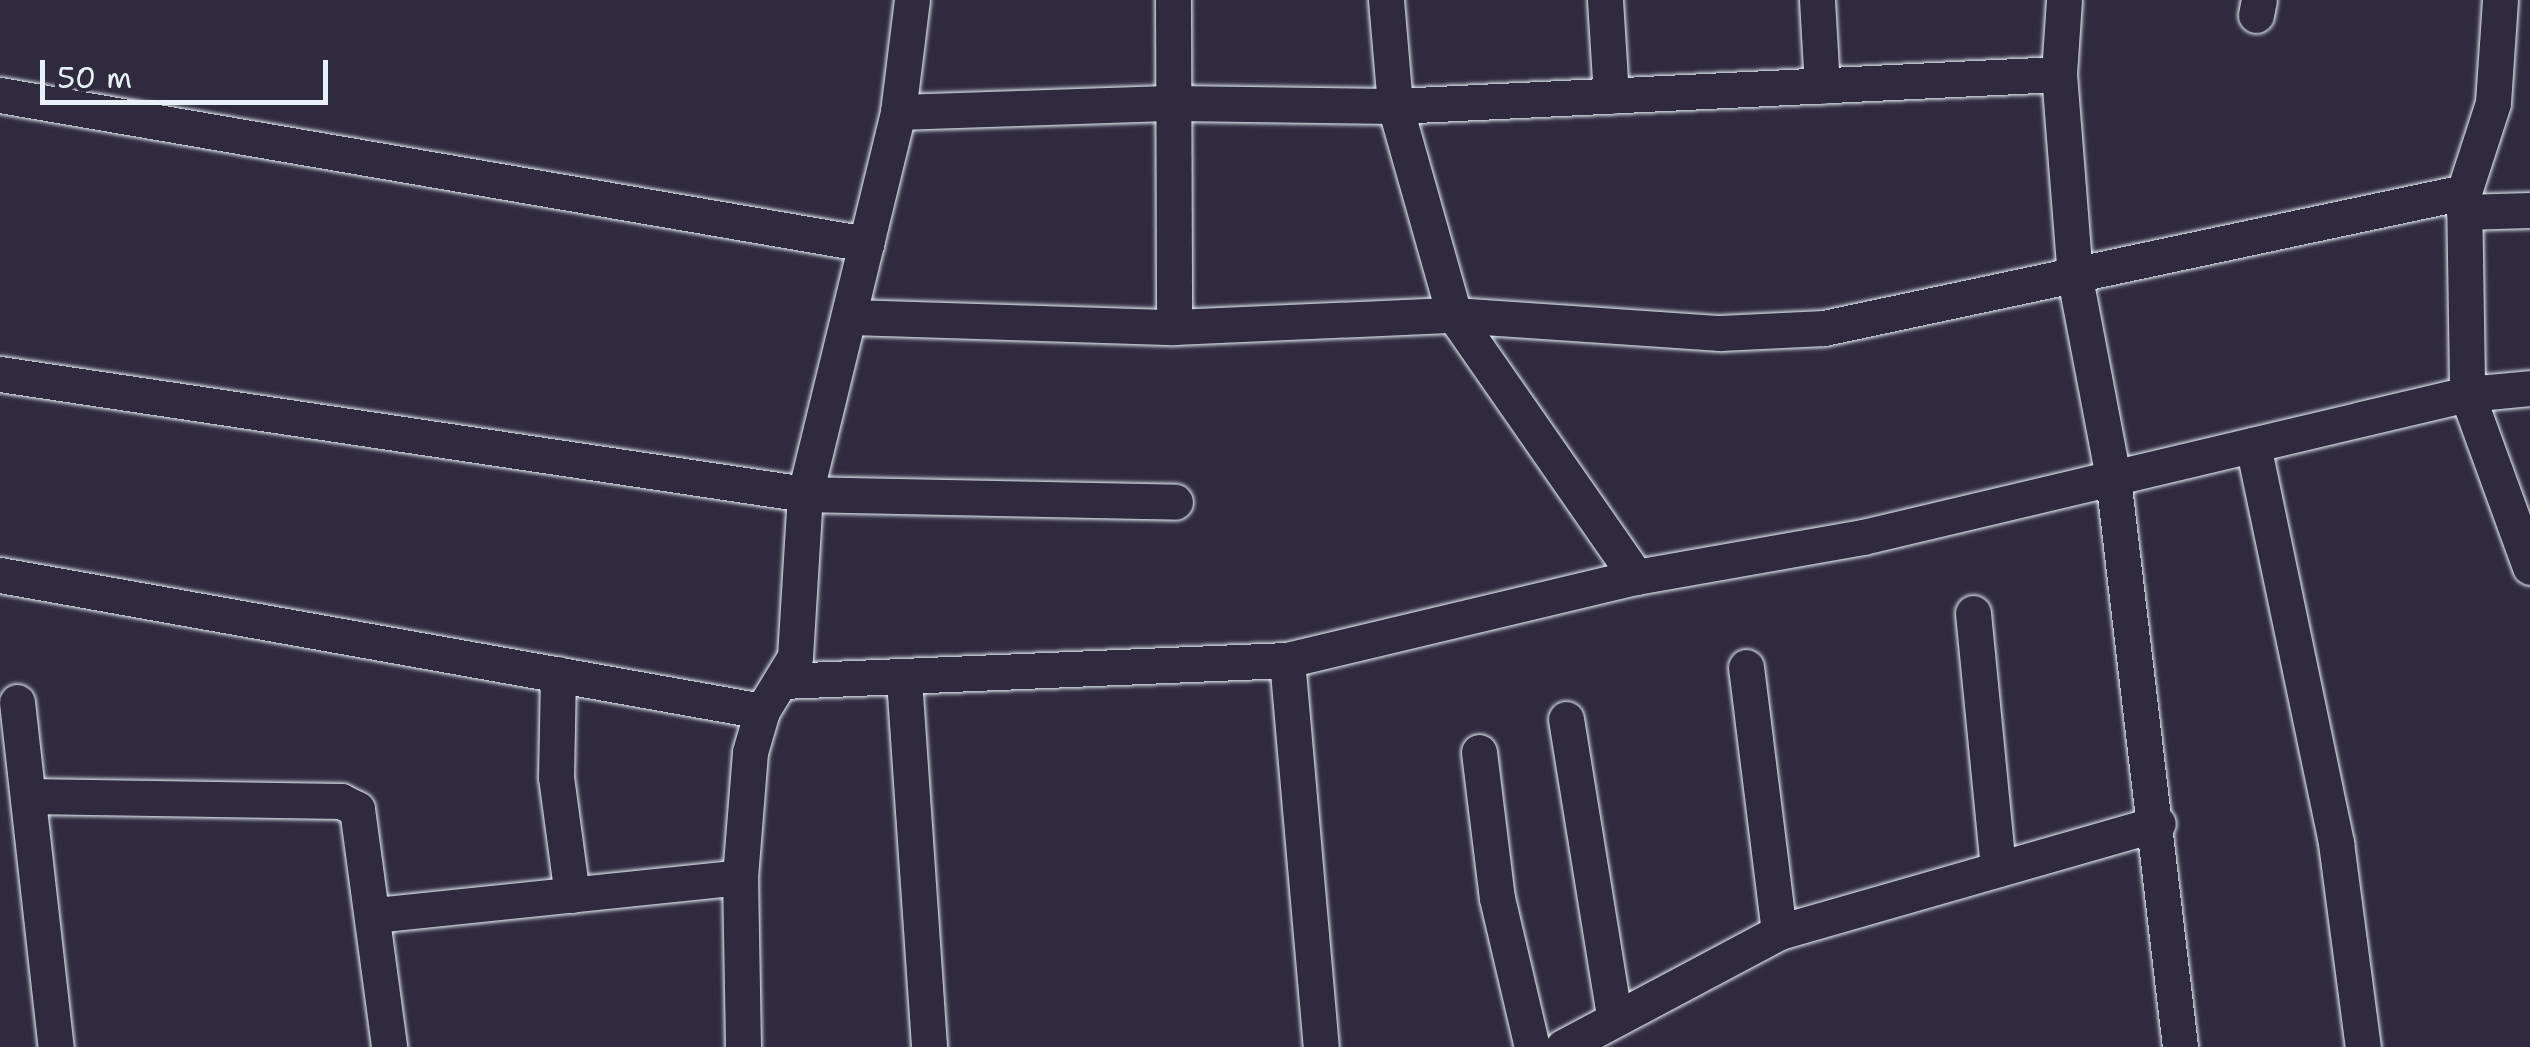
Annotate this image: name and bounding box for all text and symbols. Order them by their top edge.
scale bar [45,40,332,102]
text: 50 m [57,57,132,98]

